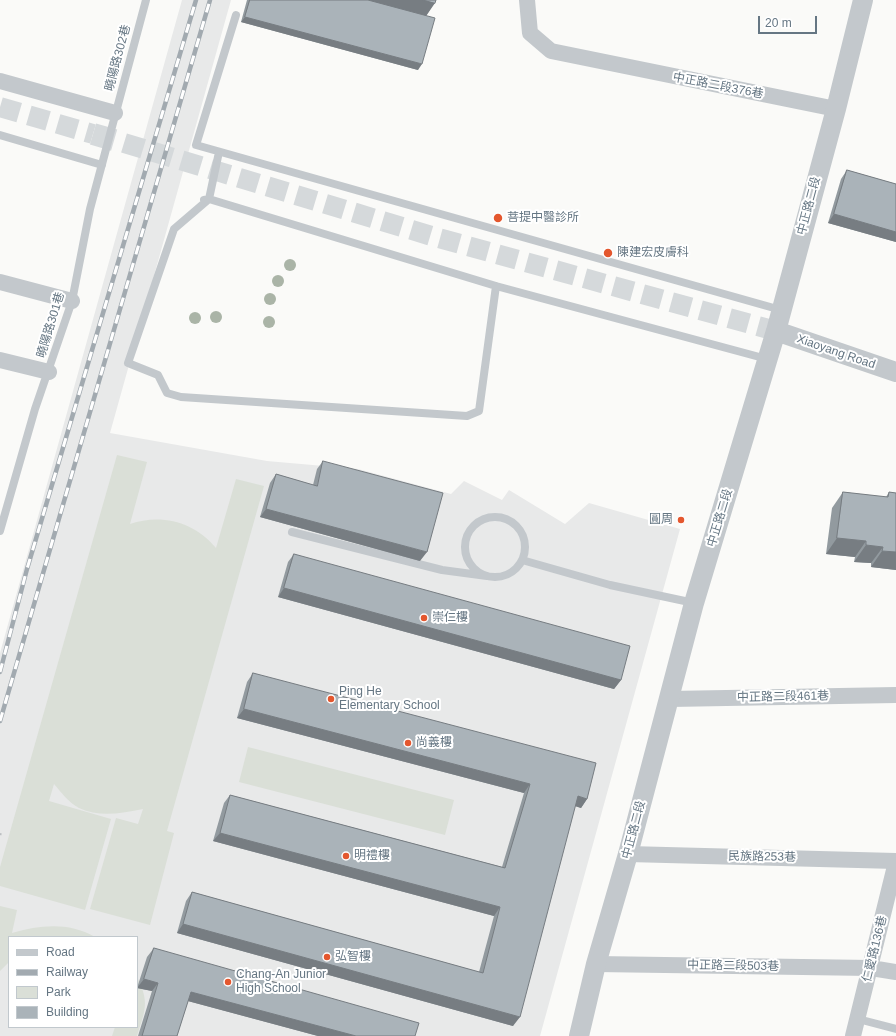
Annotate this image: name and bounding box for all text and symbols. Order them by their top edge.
scale bar [760,8,819,34]
text: 20 m [765,16,792,30]
street label: 曉陽路302巷 [102,23,134,93]
street label: 中正路二段376巷 [671,70,765,102]
street label: 中正路二段 [794,175,824,237]
place label: 菩提中醫診所 [507,211,579,225]
marker: 菩提中醫診所 [492,212,504,224]
place label: 陳建宏皮膚科 [617,246,689,260]
marker: 陳建宏皮膚科 [602,247,614,259]
street label: 曉陽路301巷 [34,290,68,360]
street label: Xiaoyang Road [795,332,877,372]
street label: 中正路二段 [704,487,736,549]
place label: 圓周 [649,513,673,527]
marker: 圓周 [676,515,686,525]
place label: 崇仁樓 [432,611,468,625]
marker: 崇仁樓 [419,613,429,623]
place label: Ping He Elementary School [339,685,440,713]
street label: 中正路二段461巷 [737,689,829,705]
marker: Ping He Elementary School [326,694,336,704]
place label: 尚義樓 [416,736,452,750]
marker: 尚義樓 [403,738,413,748]
street label: 中正路二段 [619,799,649,861]
place label: 明禮樓 [354,849,390,863]
street label: 民族路253巷 [728,849,796,865]
marker: 明禮樓 [341,851,351,861]
street label: 仁愛路136巷 [860,914,890,984]
legend [8,936,138,1028]
text: Road [46,945,75,959]
place label: 弘智樓 [335,950,371,964]
marker: 弘智樓 [322,952,332,962]
street label: 中正路二段503巷 [687,958,779,974]
text: Railway [46,965,88,979]
place label: Chang-An Junior High School [236,968,326,996]
marker: Chang-An Junior High School [223,977,233,987]
text: Park [46,985,71,999]
text: Building [46,1005,89,1019]

